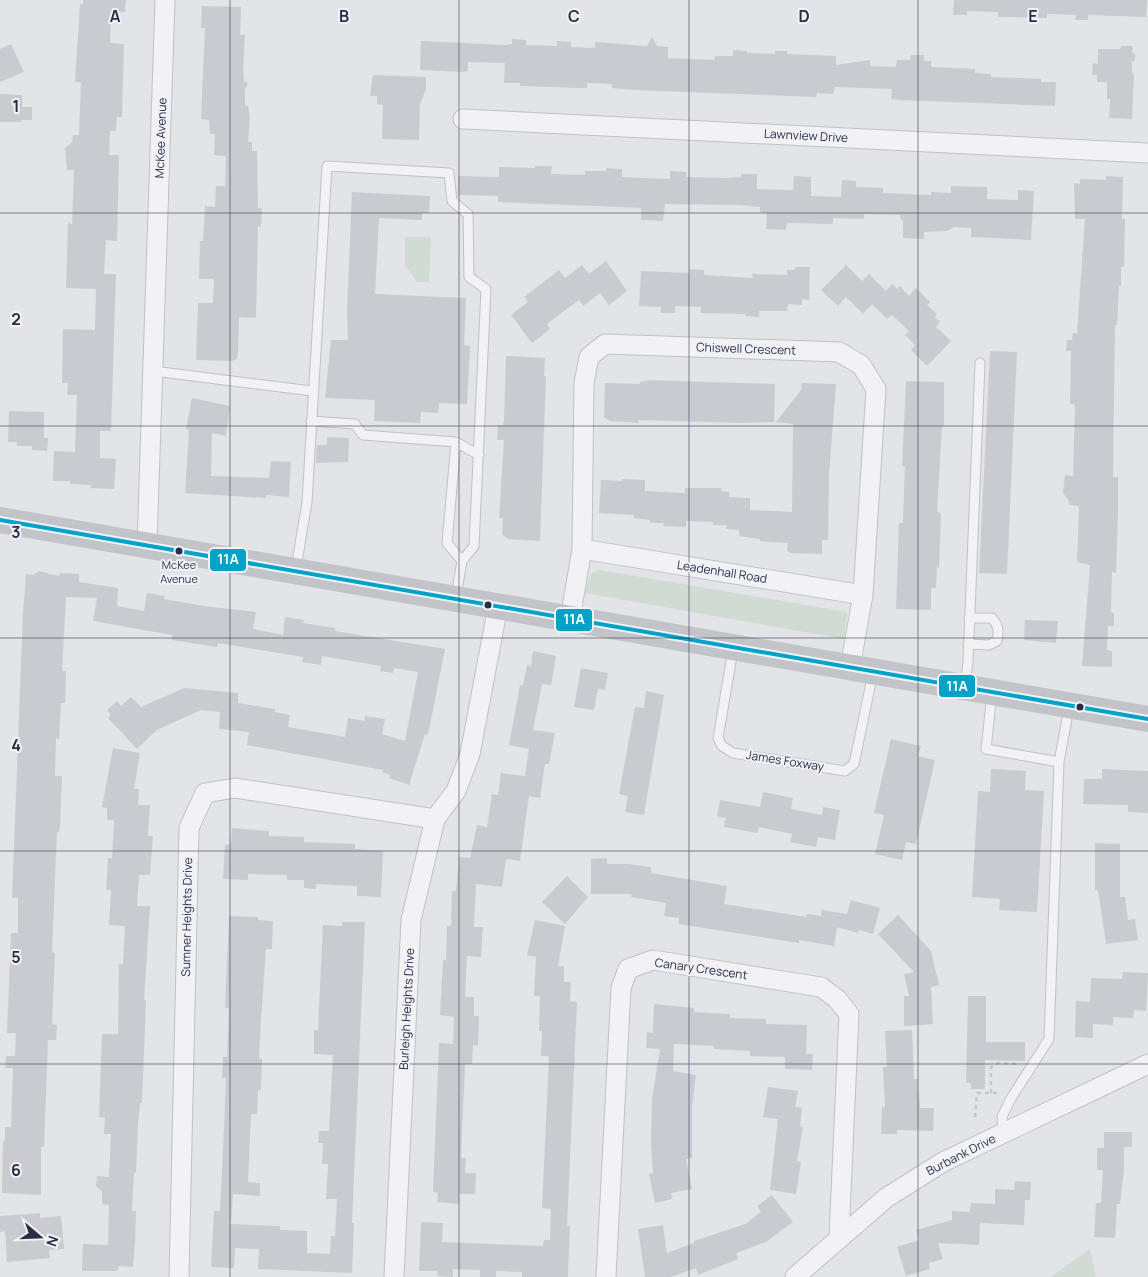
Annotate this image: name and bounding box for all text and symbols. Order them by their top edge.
text: A [110,5,121,27]
text: B [339,5,349,27]
text: C [568,5,580,27]
text: D [798,5,810,27]
text: E [1028,5,1038,27]
text: 1 [12,95,20,117]
street label: McKee Avenue [151,97,170,179]
street label: Lawnview Drive [764,125,849,146]
text: 2 [11,308,21,330]
street label: Chiswell Crescent [696,338,796,359]
text: 3 [11,521,21,543]
marker: McKee Avenue [174,546,184,556]
line badge: 11A [209,548,247,572]
text: 11A [217,549,239,568]
street label: Leadenhall Road [676,556,768,587]
place label: McKee Avenue [160,557,198,586]
unlabelled marker [483,600,493,610]
line badge: 11A [555,608,593,632]
text: 11A [563,609,585,628]
line badge: 11A [938,674,976,698]
text: 11A [946,676,968,695]
unlabelled marker [1075,702,1085,712]
text: 4 [11,734,21,756]
street label: James Foxway [745,746,826,775]
street label: Sumner Heights Drive [177,857,196,977]
text: 5 [11,946,21,968]
street label: Burleigh Heights Drive [395,948,418,1070]
street label: Canary Crescent [654,954,749,983]
street label: Burbank Drive [923,1130,999,1179]
text: 6 [11,1159,21,1181]
north arrow [15,1212,65,1262]
text: N [42,1234,63,1249]

